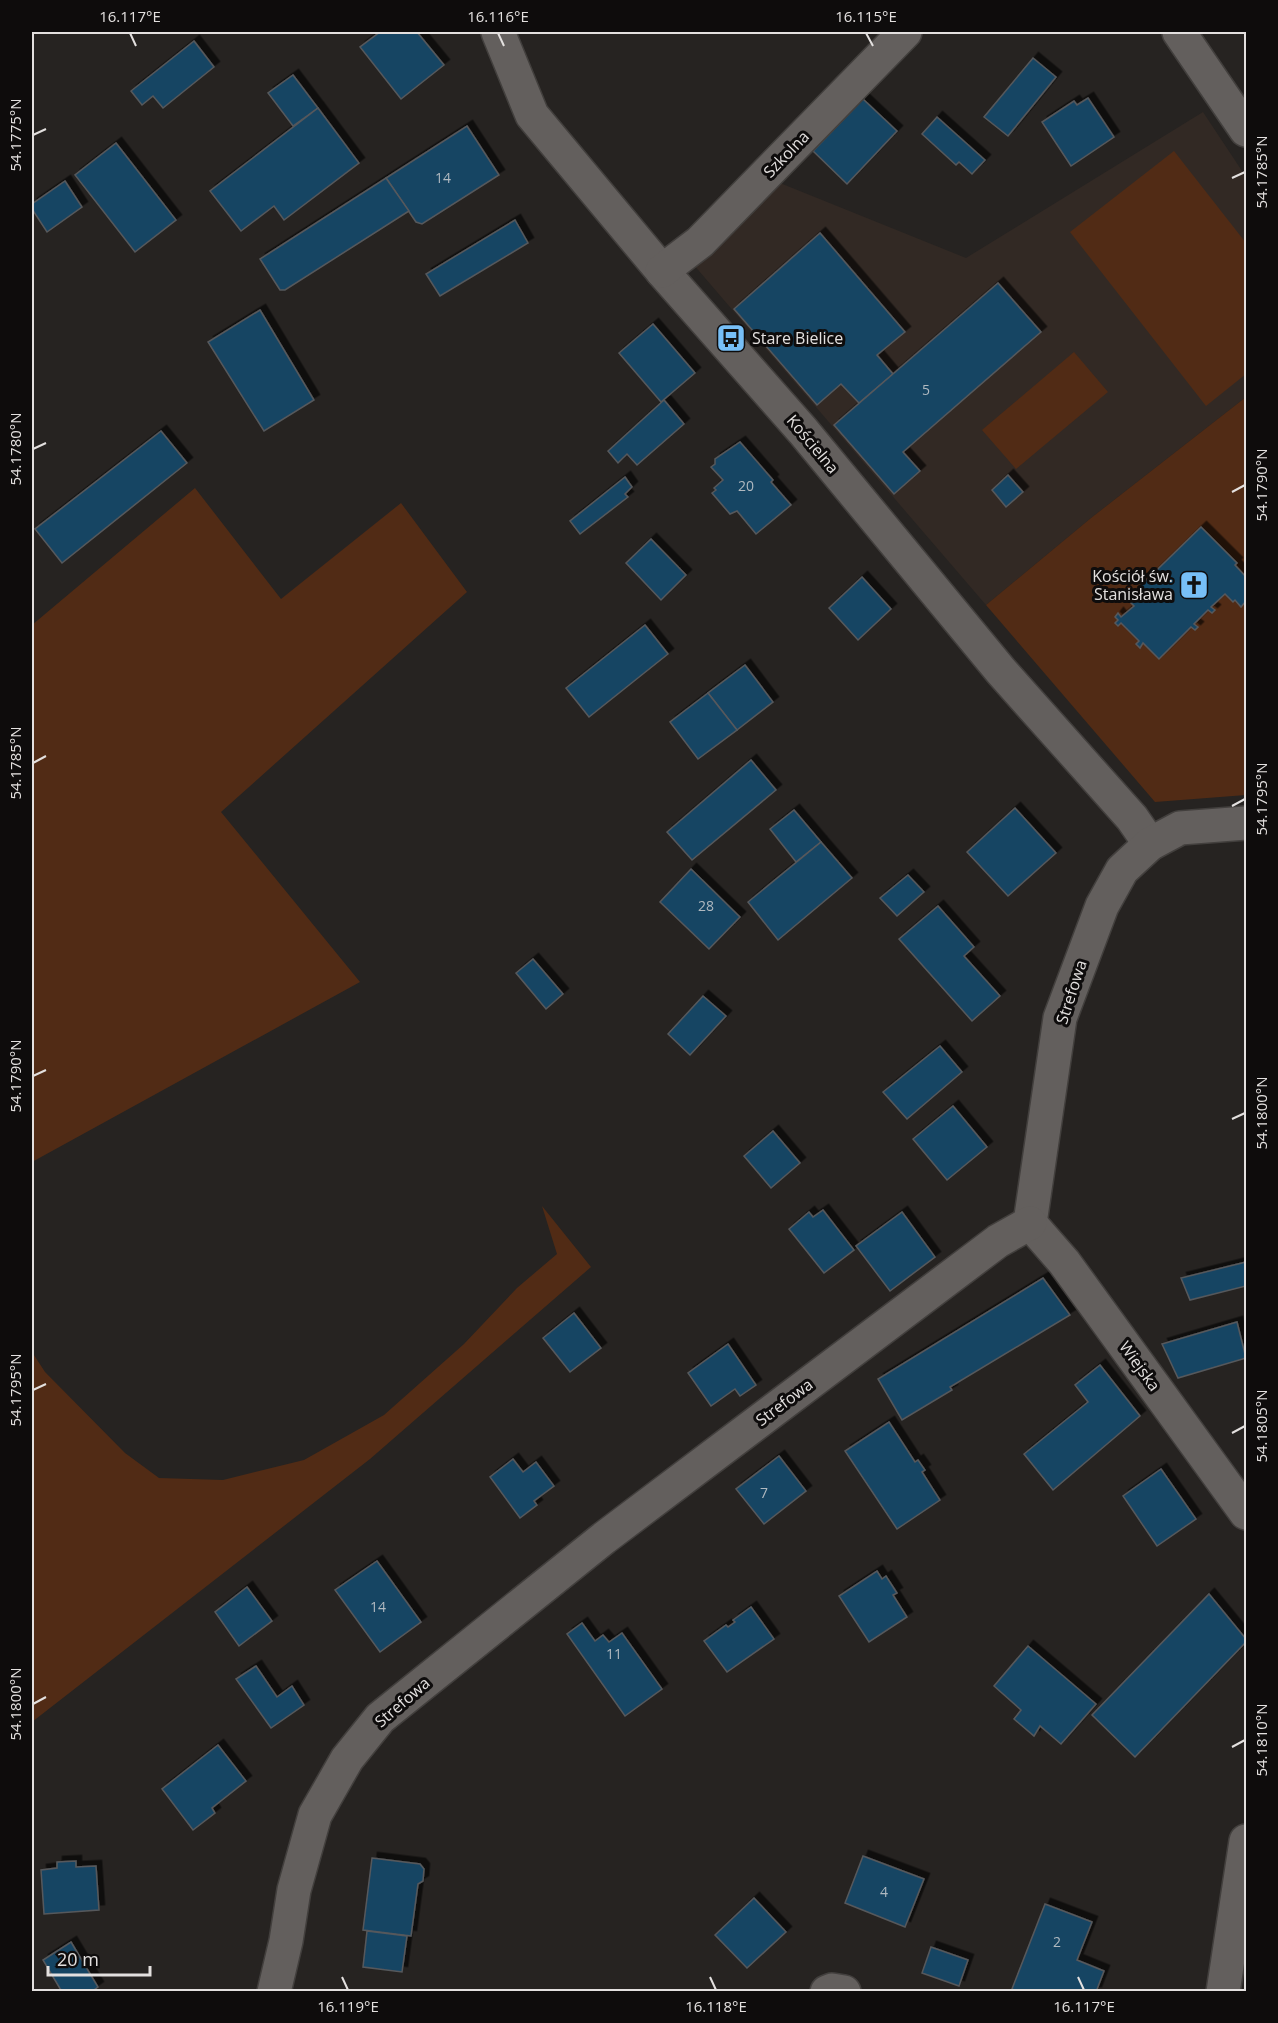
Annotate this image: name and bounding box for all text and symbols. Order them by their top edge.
text: 16.117°E [99,6,161,26]
text: 16.116°E [467,6,529,26]
text: 16.115°E [835,6,897,26]
text: 54.1775°N [5,98,25,172]
street label: Szkolna [758,126,814,182]
text: 54.1785°N [1251,135,1271,209]
house number: 14 [435,168,451,187]
bus stop icon: Stare Bielice [715,322,747,354]
place label: Stare Bielice [752,327,843,349]
house number: 5 [922,380,930,399]
street label: Kościelna [782,410,844,478]
text: 54.1780°N [5,412,25,486]
text: 54.1790°N [1251,448,1271,522]
house number: 20 [738,476,754,495]
place label: Kościół św. Stanisława [1092,565,1173,605]
church icon: Kościół św. Stanisława [1178,569,1210,601]
text: 54.1785°N [5,726,25,800]
text: 54.1795°N [1251,762,1271,836]
house number: 28 [698,896,714,915]
street label: Strefowa [1050,957,1092,1027]
text: 54.1790°N [5,1039,25,1113]
text: 54.1800°N [1251,1076,1271,1150]
street label: Wiejska [1114,1337,1166,1395]
text: 54.1795°N [5,1353,25,1427]
street label: Strefowa [751,1373,817,1431]
text: 54.1805°N [1251,1389,1271,1463]
house number: 7 [760,1483,768,1502]
house number: 14 [370,1597,386,1616]
house number: 11 [606,1644,622,1663]
text: 54.1800°N [5,1667,25,1741]
street label: Strefowa [370,1672,434,1732]
text: 54.1810°N [1251,1703,1271,1777]
house number: 4 [880,1882,888,1901]
house number: 2 [1053,1932,1061,1951]
scale bar [48,1939,150,1977]
text: 20 m [57,1947,99,1971]
text: 16.119°E [317,1996,379,2016]
text: 16.118°E [685,1996,747,2016]
text: 16.117°E [1053,1996,1115,2016]

